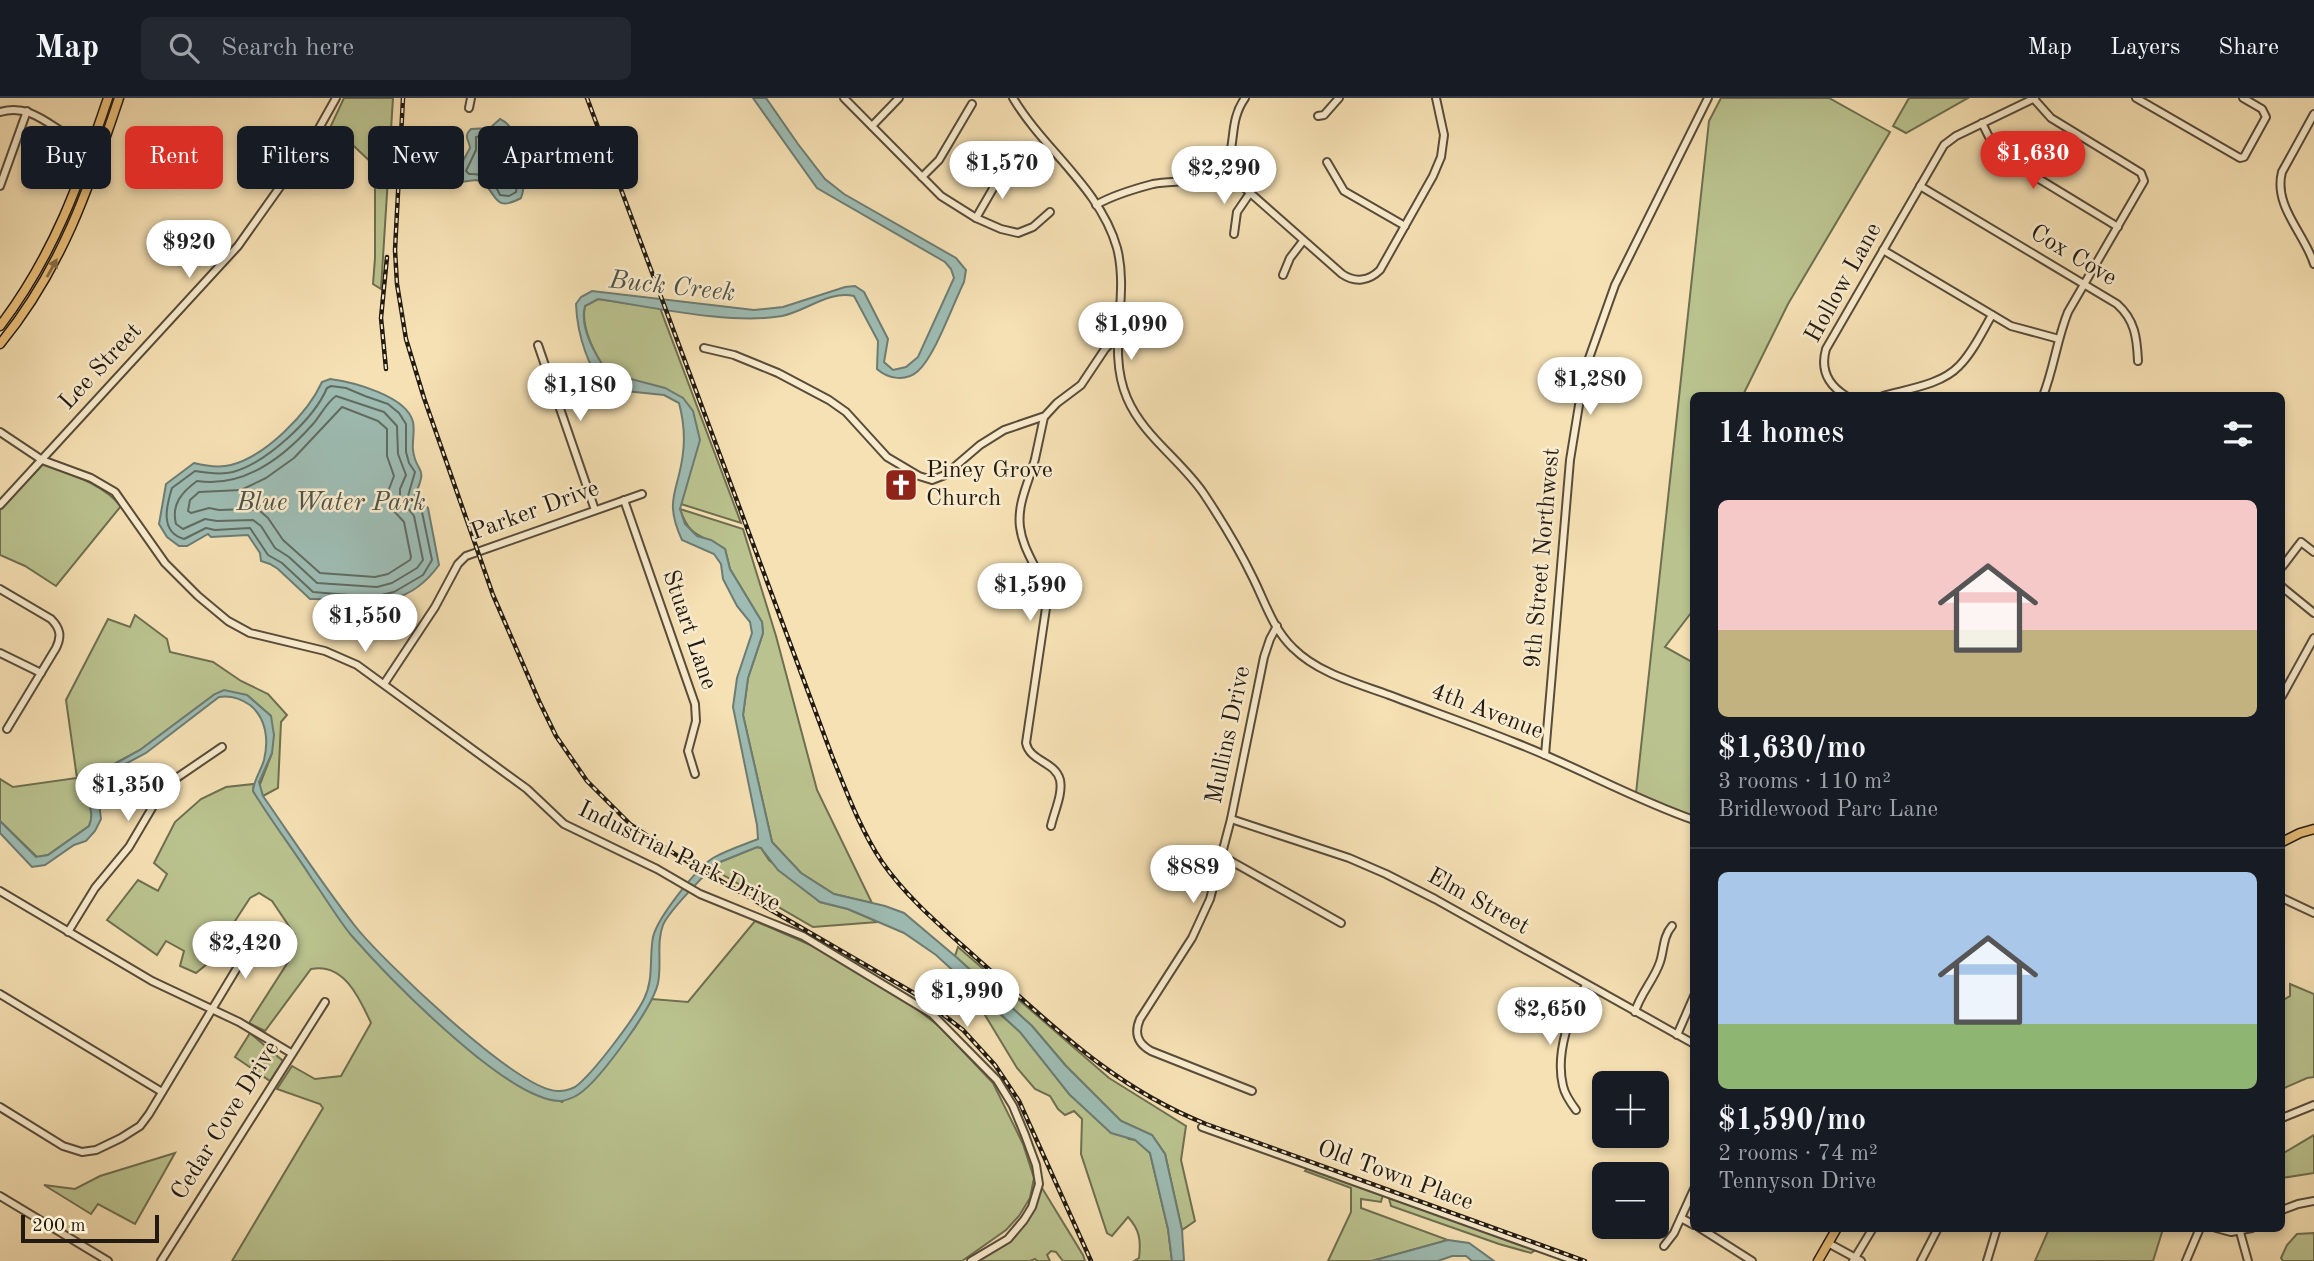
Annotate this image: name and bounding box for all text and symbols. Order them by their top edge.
search box [141,17,631,80]
icon: search [165,29,203,67]
text: Map [35,32,99,65]
text: Search here [221,35,354,61]
text: Map [2028,36,2072,60]
text: Layers [2110,36,2180,60]
text: Share [2218,36,2279,60]
chip: Buy [21,126,111,189]
chip: Rent [125,126,223,189]
chip: Filters [237,126,354,189]
chip: New [368,126,464,189]
chip: Apartment [478,126,638,189]
pin: $1,630 [1976,132,2090,191]
pin: $1,570 [945,141,1059,201]
text: $1,630 [1996,142,2070,165]
pin: $2,290 [1167,146,1281,206]
text: $1,570 [965,152,1039,175]
text: $2,290 [1187,157,1261,180]
street label: Hollow Lane [1801,219,1887,347]
pin: $920 [148,220,230,280]
street label: Cox Cove [2026,221,2120,291]
text: $920 [162,231,216,254]
one-way arrow [46,258,58,278]
water label: Buck Creek [607,267,736,307]
pin: $1,090 [1074,302,1188,362]
text: $1,090 [1094,313,1168,336]
street label: Lee Street [55,319,147,415]
pin: $1,280 [1533,358,1647,417]
pin: $1,180 [523,364,637,423]
text: $1,280 [1553,368,1627,391]
text: $1,180 [543,374,617,397]
icon: filters [2219,415,2257,453]
text: 14 homes [1718,419,1844,449]
street label: 9th Street Northwest [1521,447,1565,669]
place label: Piney Grove Church [926,459,1053,511]
church icon: Piney Grove Church [882,466,920,504]
street label: Parker Drive [468,477,602,545]
water label: Blue Water Park [235,490,426,516]
icon: home [1925,545,2051,671]
pin: $1,590 [973,564,1087,623]
street label: Stuart Lane [657,567,721,693]
text: $1,590 [993,574,1067,597]
pin: $1,550 [308,594,422,654]
text: $1,550 [328,605,402,628]
street label: Mullins Drive [1203,664,1255,806]
street label: 4th Avenue [1427,680,1547,744]
text: $1,630/mo [1718,734,1866,764]
pin: $1,350 [71,764,185,823]
text: 3 rooms · 110 m² [1718,770,1891,793]
text: $1,350 [91,774,165,797]
street label: Industrial Park Drive [574,798,784,916]
text: Bridlewood Parc Lane [1718,798,1938,821]
pin: $889 [1152,846,1234,905]
text: $889 [1166,856,1220,879]
street label: Elm Street [1423,864,1533,940]
icon: home [1925,917,2051,1043]
pin: $2,420 [188,922,302,981]
text: $2,420 [208,932,282,955]
pin: $1,990 [910,970,1024,1029]
text: $1,990 [930,980,1004,1003]
pin: $2,650 [1493,988,1607,1047]
text: $2,650 [1513,998,1587,1021]
street label: Cedar Cove Drive [168,1037,284,1205]
map controls [1592,1071,1669,1239]
button: + [1592,1071,1669,1148]
text: $1,590/mo [1718,1106,1866,1136]
street label: Old Town Place [1314,1137,1476,1215]
text: 2 rooms · 74 m² [1718,1142,1878,1165]
button: − [1592,1162,1669,1239]
text: Tennyson Drive [1718,1170,1876,1193]
scale bar [21,1212,159,1244]
text: 200 m [32,1217,85,1236]

